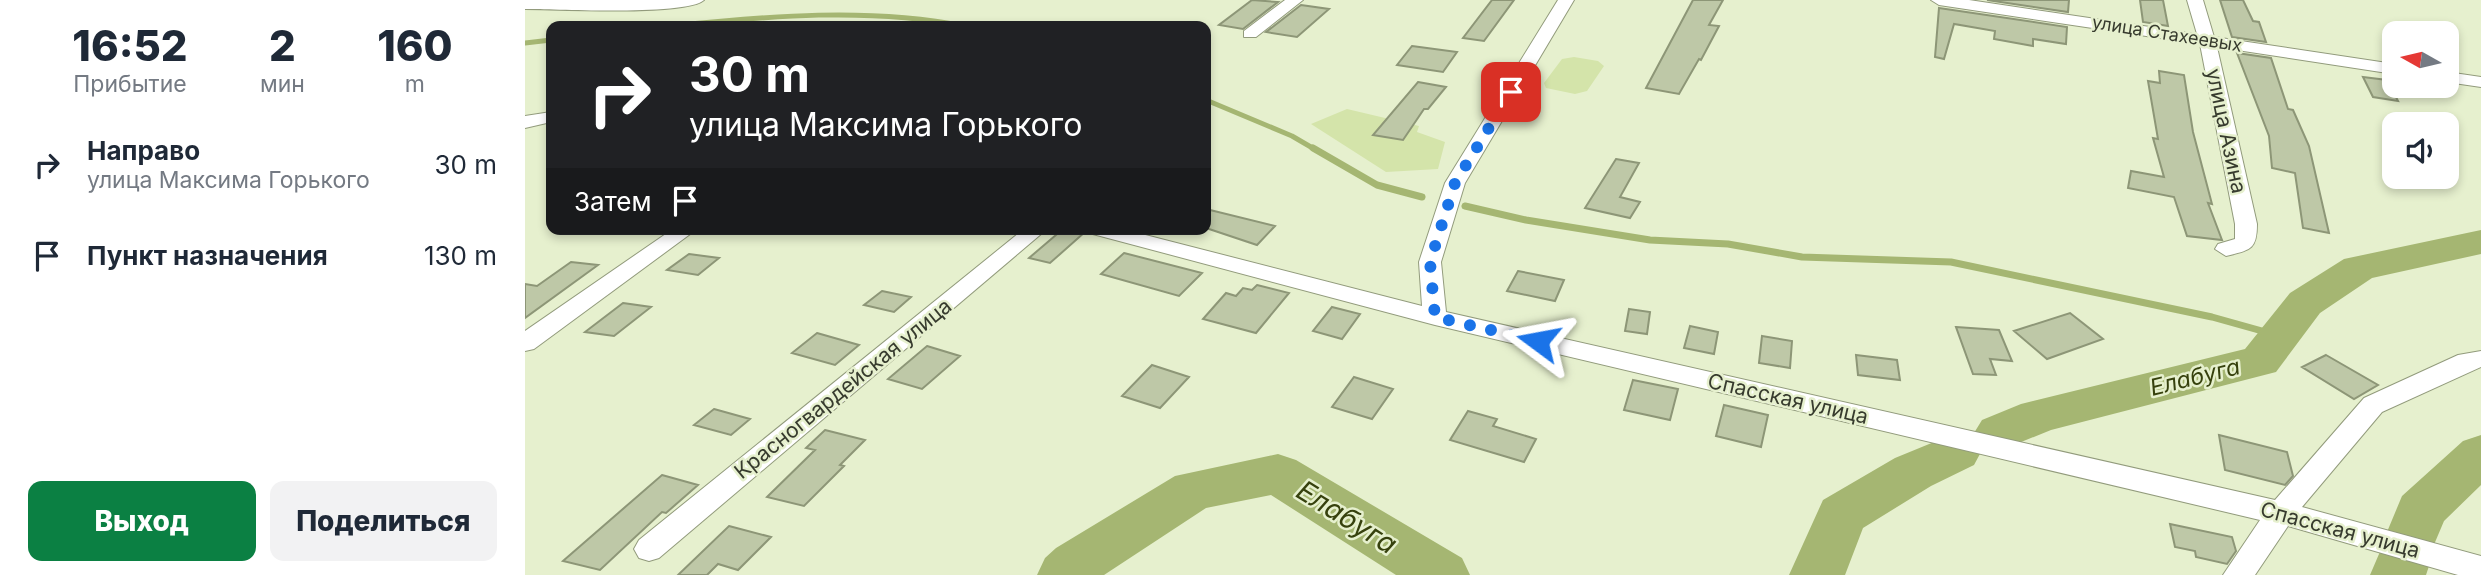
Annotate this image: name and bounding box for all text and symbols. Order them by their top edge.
street label: улица Стахеевых [2091,11,2244,56]
text: 16:52 [72,20,188,71]
text: 2 [269,20,296,71]
text: 160 [377,20,453,71]
north arrow [2382,21,2459,98]
map controls [2382,21,2459,189]
text: 30 m [689,45,810,104]
icon: right [574,49,665,140]
pin [1481,62,1541,122]
street label: улица Азина [2201,66,2252,196]
text: Прибытие [73,70,187,98]
text: мин [260,70,305,98]
text: m [405,70,425,98]
icon: arrive [1492,73,1530,111]
text: улица Максима Горького [689,105,1082,144]
button: sound [2382,112,2459,189]
text: Направо [87,135,200,166]
icon: right [28,146,66,184]
text: 30 m [434,149,497,180]
text: улица Максима Горького [87,166,370,194]
icon: arrive [666,182,704,220]
text: Затем [574,186,652,217]
icon: arrive [28,237,66,275]
text: Пункт назначения [87,240,328,271]
text: 130 m [424,240,497,271]
street label: Красногвардейская улица [729,293,956,484]
position arrow [1501,304,1575,378]
water label: Елабуга [2147,352,2243,402]
street label: Спасская улица [1705,368,1871,429]
water label: Елабуга [1291,473,1403,561]
button: Выход [28,481,256,561]
button: Поделиться [270,481,497,561]
street label: Спасская улица [2258,496,2423,563]

